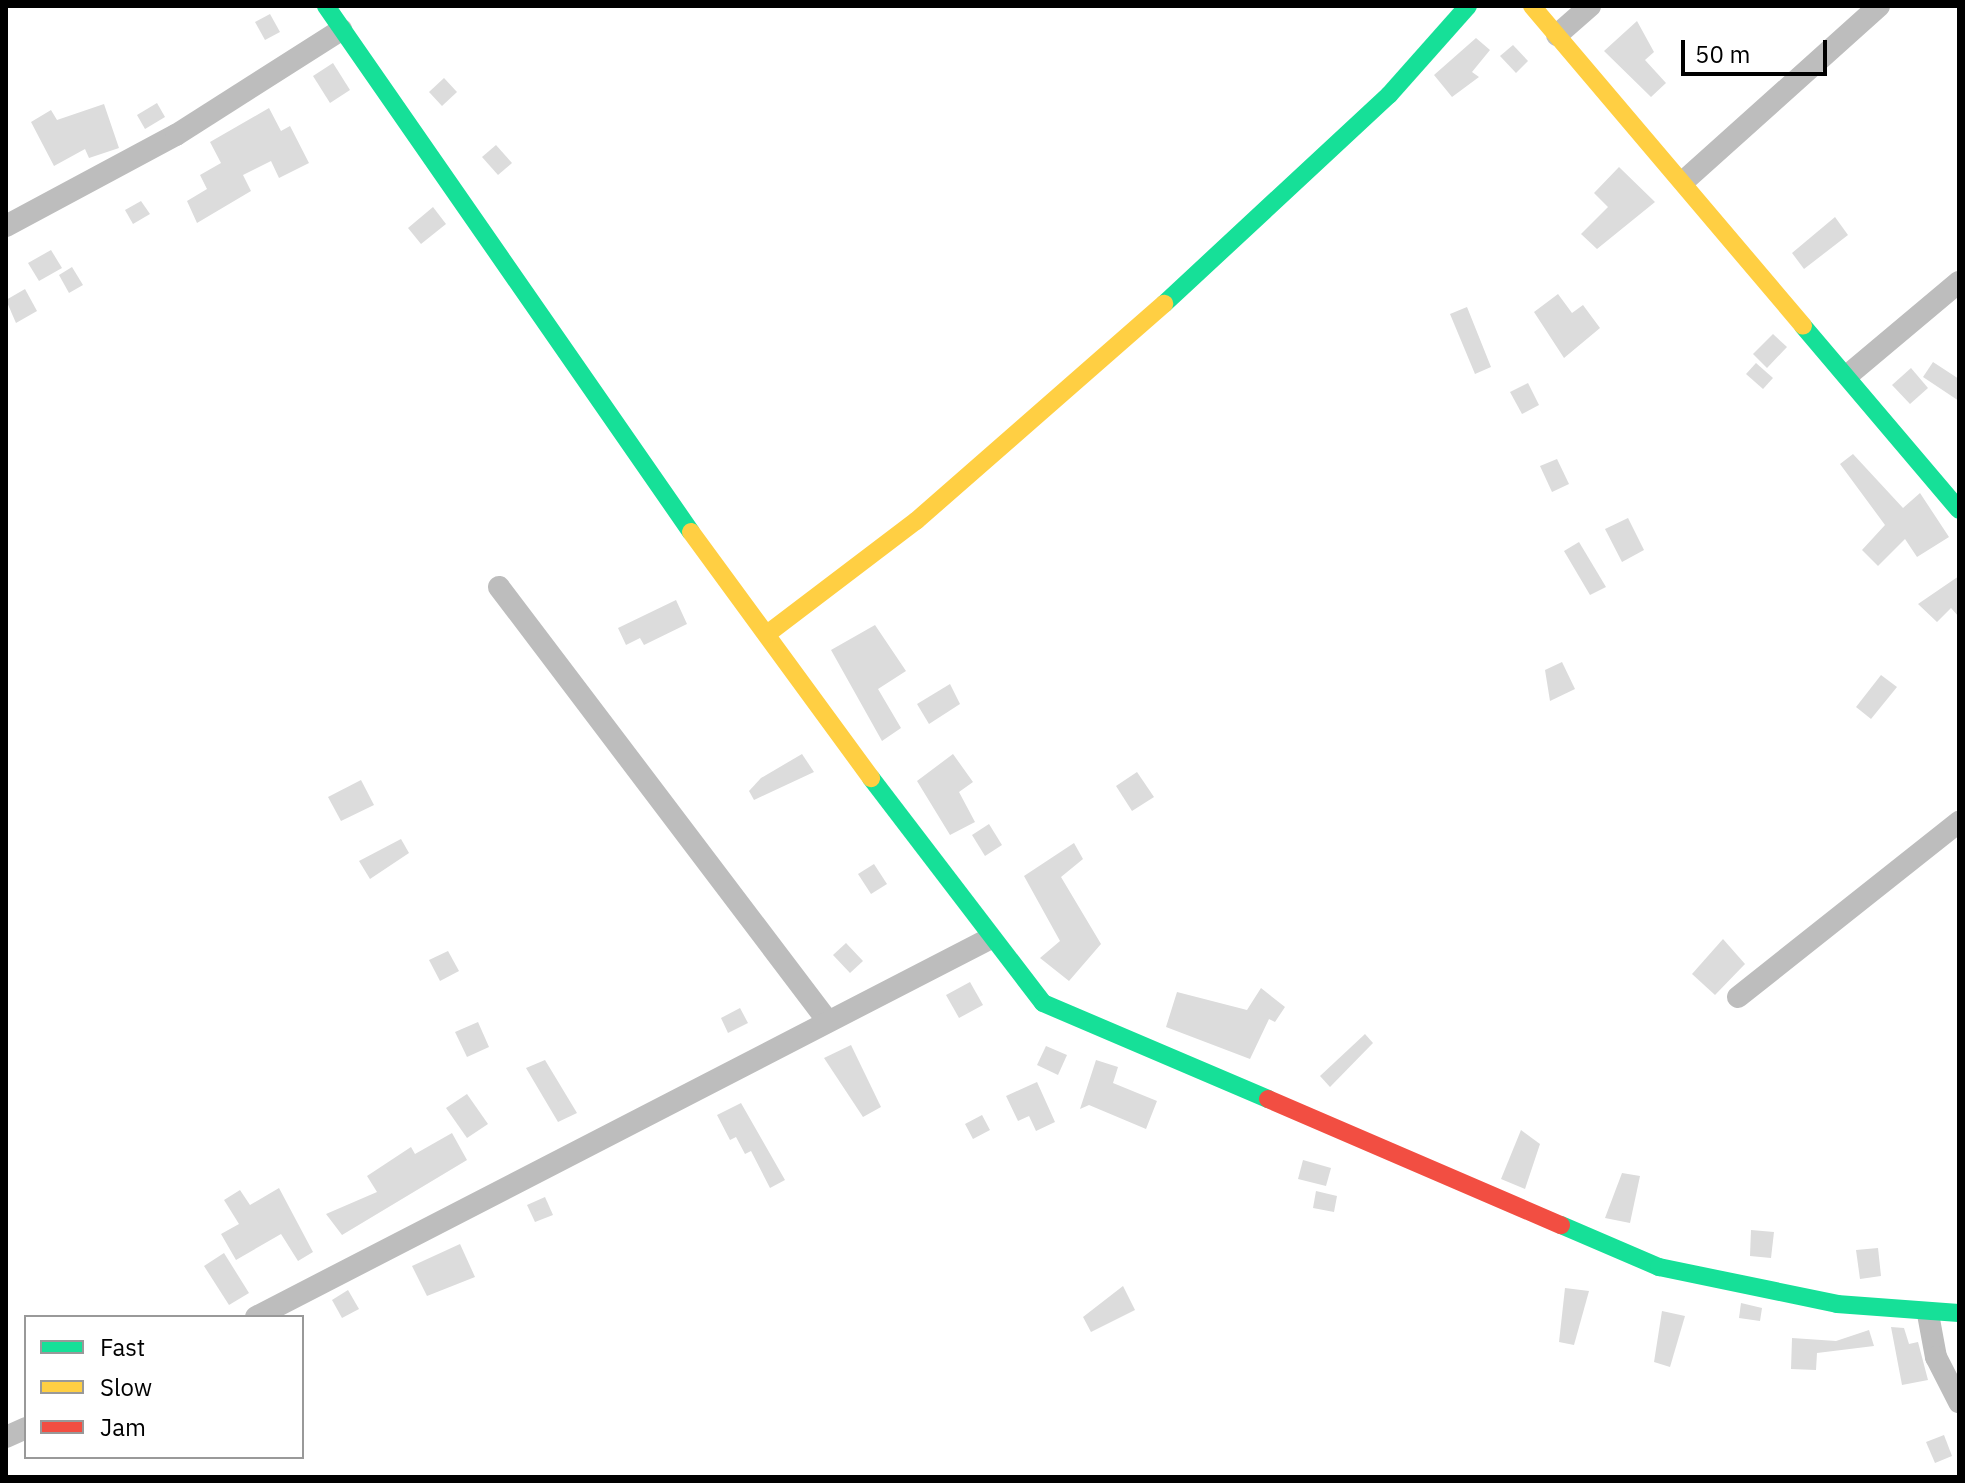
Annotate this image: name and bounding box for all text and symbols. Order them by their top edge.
scale bar [1685,24,1831,74]
text: 50 m [1695,38,1750,70]
legend [24,1315,304,1459]
text: Fast [100,1331,145,1363]
text: Slow [100,1371,152,1403]
text: Jam [100,1411,146,1443]

